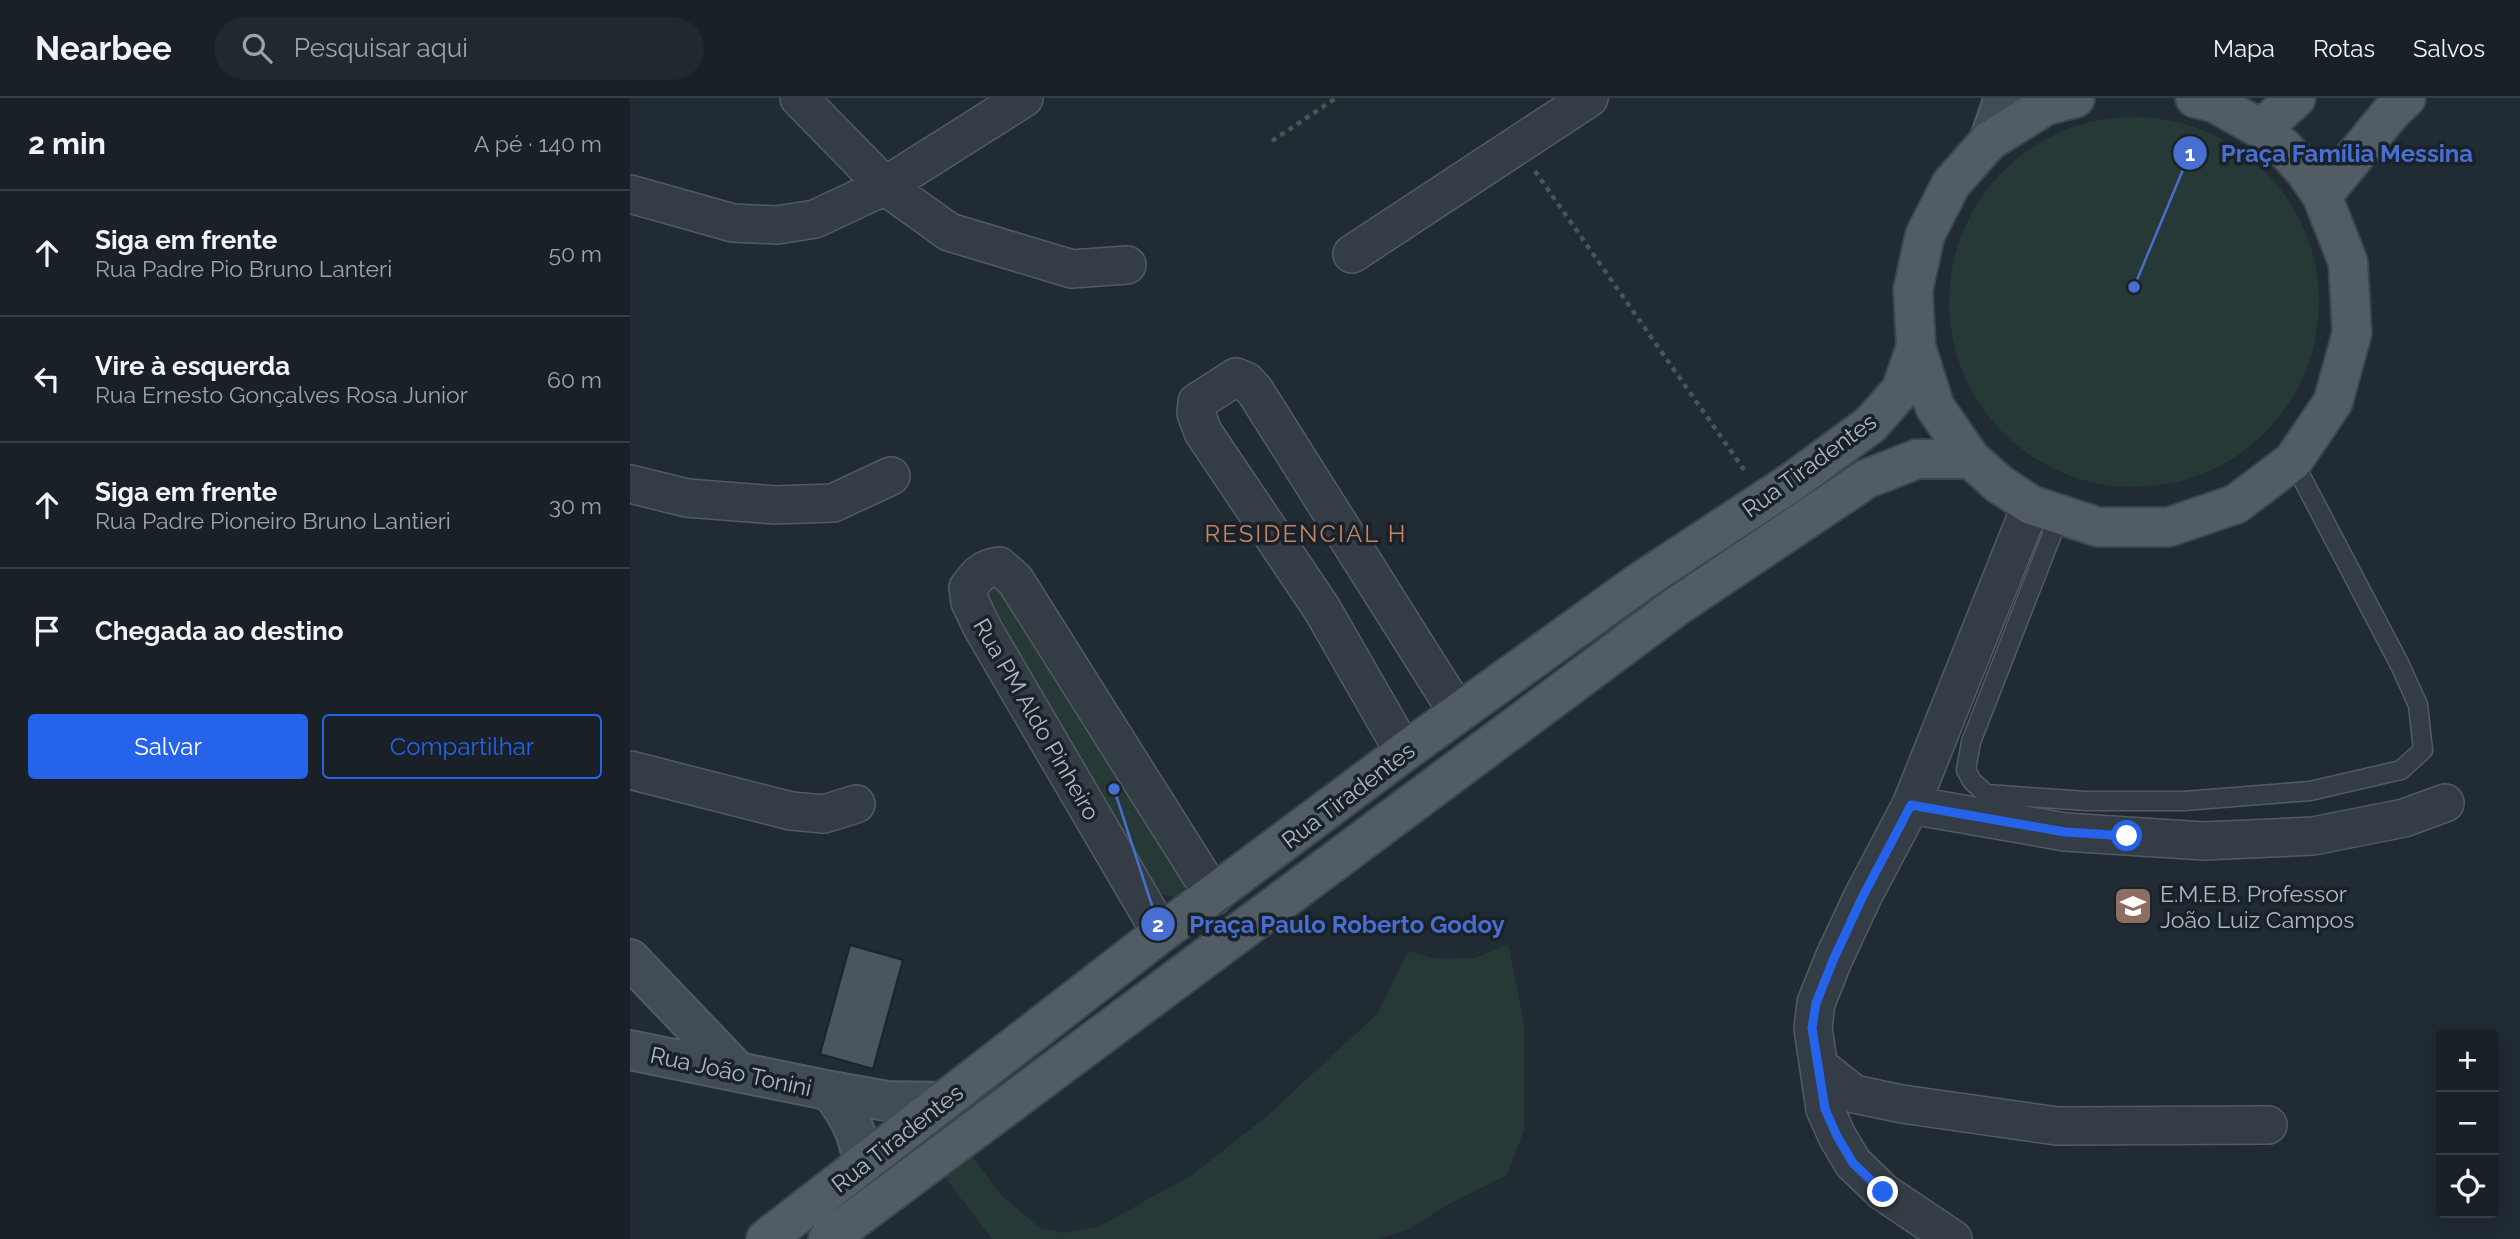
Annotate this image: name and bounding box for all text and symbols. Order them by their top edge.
search box [214,17,704,80]
text: Nearbee [35,29,172,68]
icon: search [238,29,276,67]
text: Pesquisar aqui [294,33,468,63]
text: Mapa [2213,34,2275,63]
text: Rotas [2313,34,2375,63]
text: Salvos [2413,34,2485,63]
text: 2 min [28,126,106,161]
text: A pé · 140 m [474,130,602,157]
callout: Praça Família Messina [2172,131,2487,176]
text: Praça Família Messina [2221,139,2473,168]
text: 1 [2185,141,2195,166]
text: Siga em frente [95,225,277,255]
icon: ahead [28,234,66,272]
text: 50 m [548,240,602,267]
text: Rua Padre Pio Bruno Lanteri [95,255,392,282]
text: Vire à esquerda [95,351,290,381]
icon: left [28,360,66,398]
text: 60 m [547,366,602,393]
text: Rua Ernesto Gonçalves Rosa Junior [95,381,468,408]
street label: Rua Tiradentes [1737,407,1881,523]
text: Siga em frente [95,477,277,507]
icon: ahead [28,486,66,524]
text: 30 m [549,492,602,519]
text: Rua Padre Pioneiro Bruno Lantieri [95,507,451,534]
district label: RESIDENCIAL H [1205,519,1407,548]
icon: arrive [28,612,66,650]
street label: Rua PM Aldo Pinheiro [968,613,1106,825]
text: Chegada ao destino [95,616,344,646]
button: Salvar [28,714,308,779]
button: Compartilhar [322,714,602,779]
street label: Rua Tiradentes [1276,736,1420,854]
route start [2111,820,2142,851]
place label: E.M.E.B. Professor João Luiz Campos [2160,880,2354,933]
school or university icon: E.M.E.B. Professor João Luiz Campos [2112,885,2154,927]
callout: Praça Paulo Roberto Godoy [1140,902,1519,947]
text: Praça Paulo Roberto Godoy [1189,910,1505,939]
text: 2 [1152,912,1164,937]
map controls [2436,1029,2499,1218]
button: + [2436,1029,2499,1092]
street label: Rua João Tonini [648,1041,814,1101]
street label: Rua Tiradentes [826,1078,968,1198]
button: − [2436,1092,2499,1155]
button: locate [2436,1155,2499,1218]
route end [1867,1176,1898,1207]

